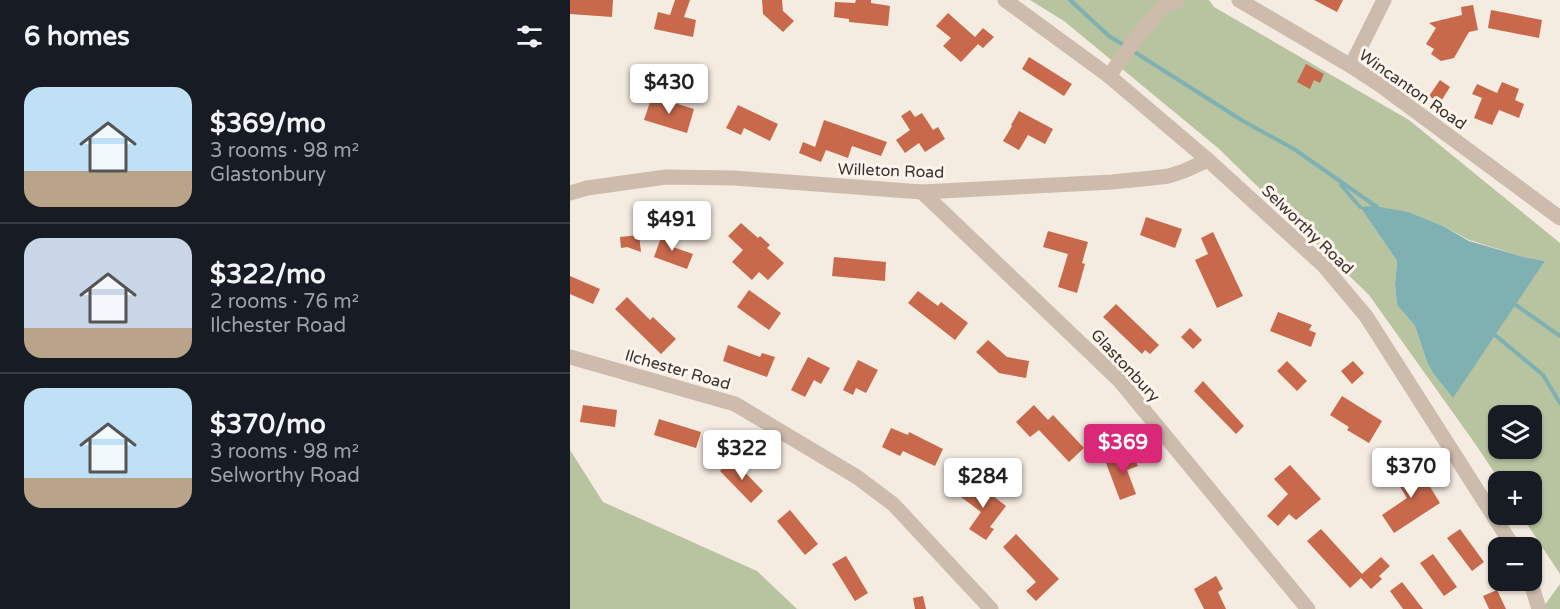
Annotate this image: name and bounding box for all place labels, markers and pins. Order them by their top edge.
pin: $430 [633,64,705,115]
pin: $491 [636,201,708,252]
pin: $369 [1087,424,1159,475]
pin: $322 [706,430,778,481]
pin: $370 [1375,448,1447,499]
pin: $284 [947,458,1019,509]

